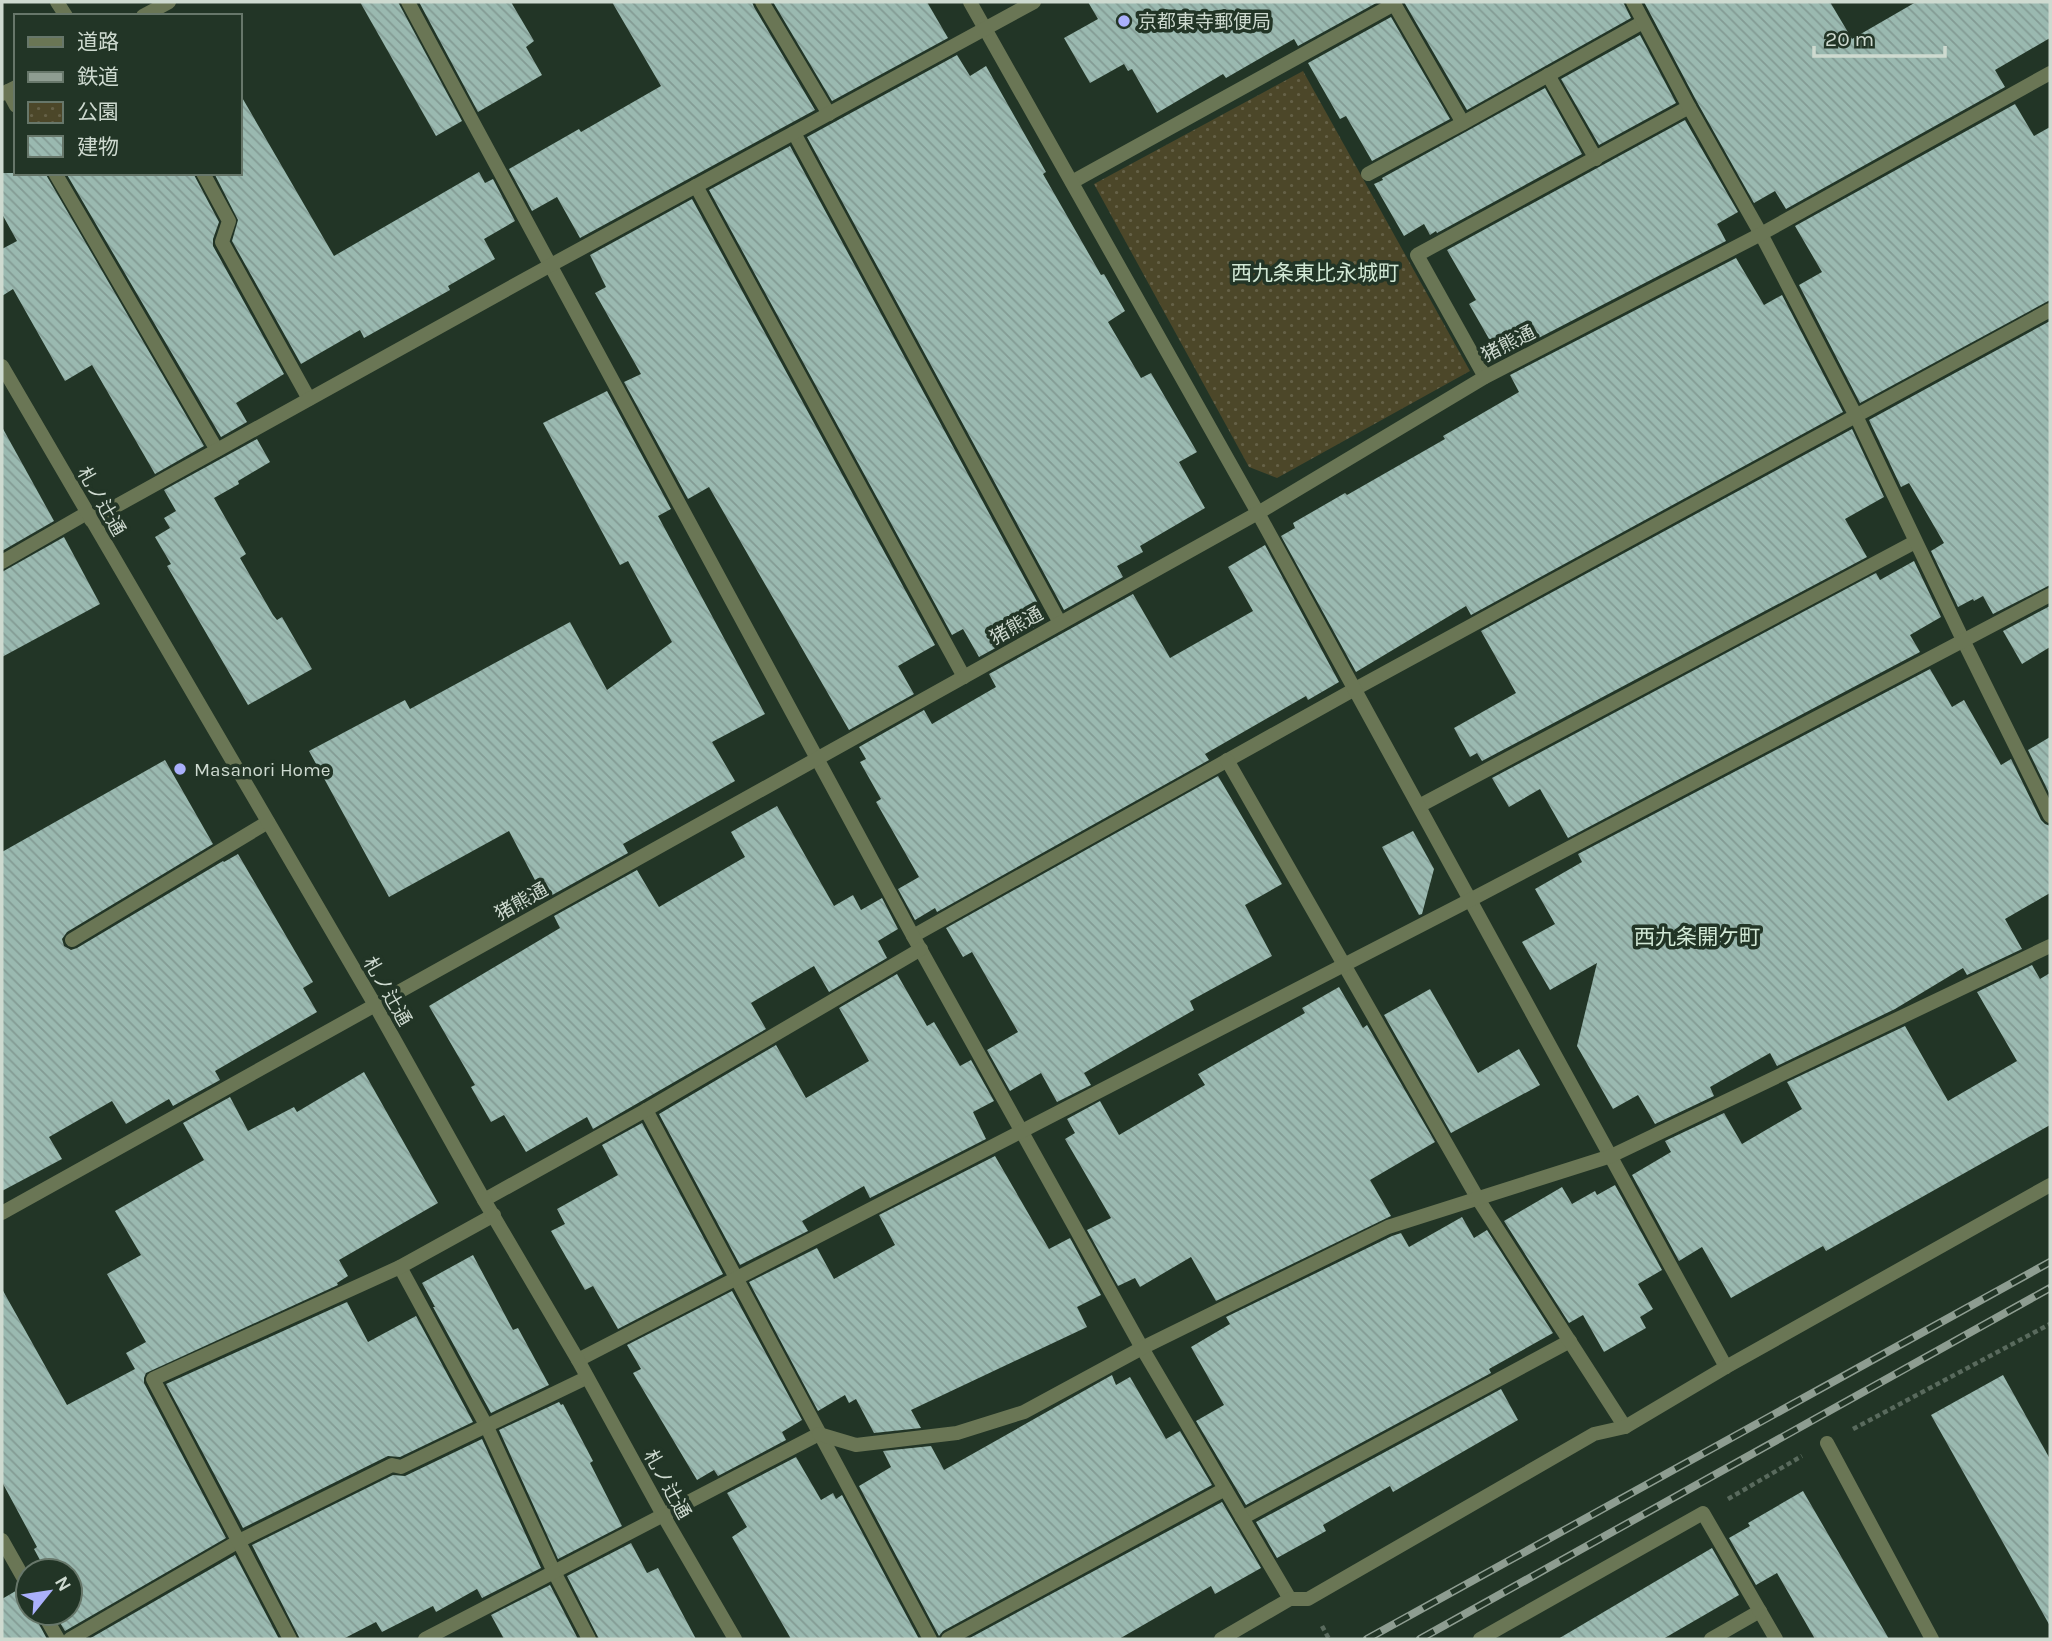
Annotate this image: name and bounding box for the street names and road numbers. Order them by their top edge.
street label: 猪熊通 [1478,321,1539,367]
street label: 札ノ辻通 [73,463,130,540]
street label: 猪熊通 [986,602,1047,649]
street label: 猪熊通 [491,878,552,925]
street label: 札ノ辻通 [359,953,416,1030]
street label: 札ノ辻通 [639,1446,695,1523]

